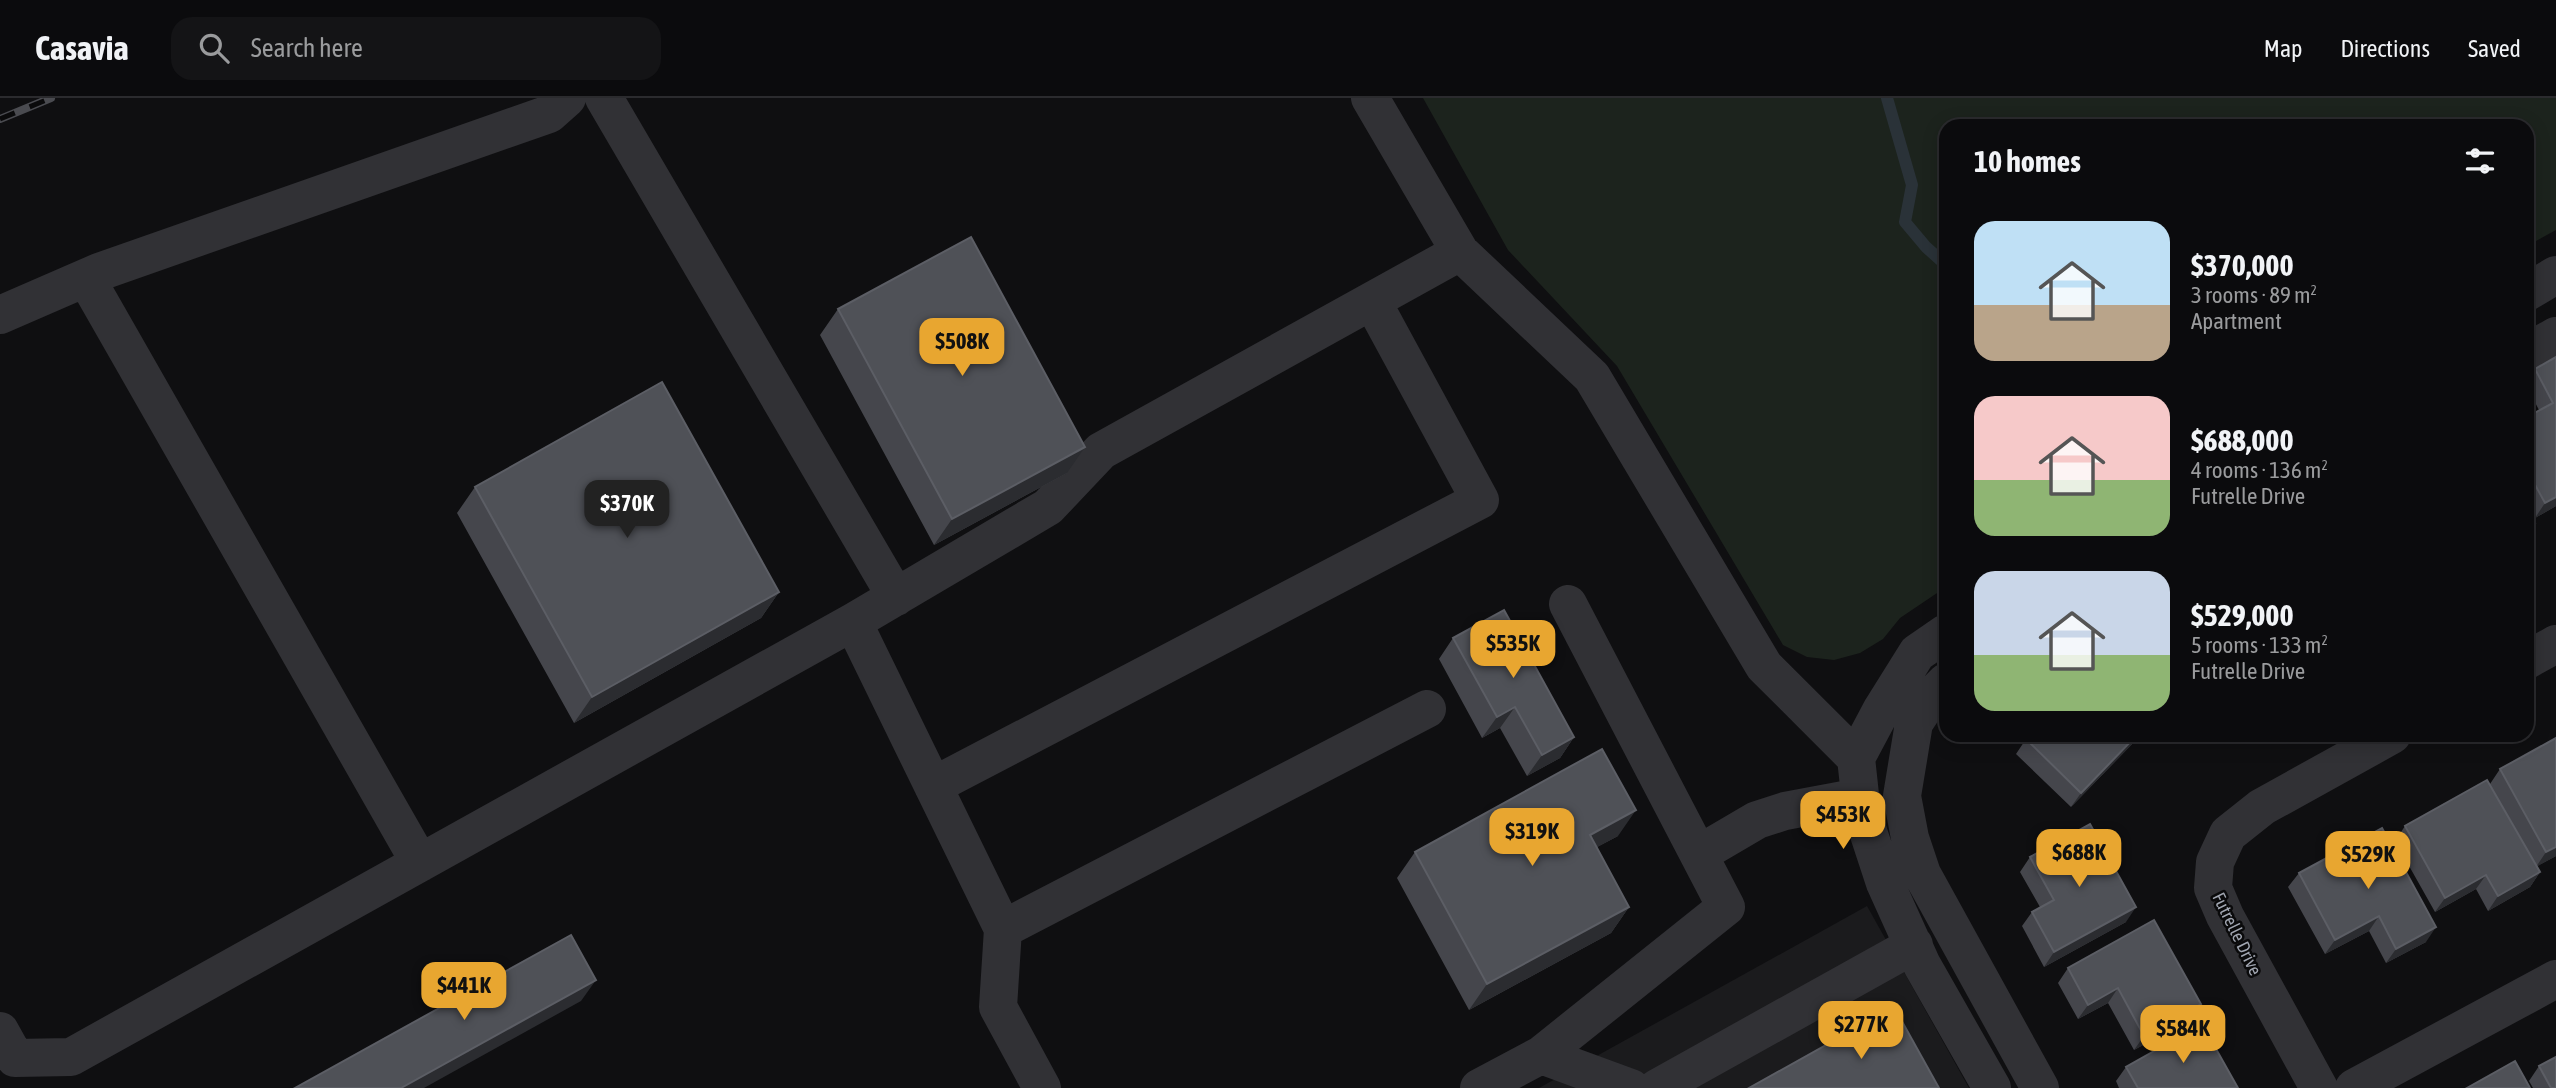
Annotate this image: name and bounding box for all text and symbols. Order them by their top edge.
search box [171,17,661,80]
text: Casavia [35,29,129,67]
icon: search [195,29,233,67]
text: Search here [251,33,363,63]
text: Map [2264,35,2302,62]
text: Directions [2340,35,2430,62]
text: Saved [2468,35,2521,62]
icon: filters [2461,142,2499,180]
text: 10 homes [1974,144,2081,178]
text: $370,000 [2191,248,2294,282]
icon: home [2030,249,2114,333]
text: 3 rooms · 89 m² [2191,282,2317,308]
text: Apartment [2191,308,2282,334]
pin: $508K [913,318,1011,378]
text: $508K [935,328,989,354]
text: $688,000 [2191,423,2294,457]
icon: home [2030,424,2114,508]
text: 4 rooms · 136 m² [2191,457,2328,483]
pin: $370K [578,480,676,540]
text: Futrelle Drive [2191,483,2305,509]
text: $370K [600,490,654,516]
text: $529,000 [2191,598,2294,632]
icon: home [2030,599,2114,683]
pin: $535K [1464,620,1562,680]
text: $535K [1486,630,1540,656]
text: 5 rooms · 133 m² [2191,632,2328,658]
text: Futrelle Drive [2191,658,2305,684]
pin: $453K [1794,792,1892,851]
text: $453K [1816,801,1870,827]
pin: $319K [1483,808,1581,868]
text: $319K [1505,818,1559,844]
pin: $688K [2030,830,2128,889]
pin: $529K [2319,832,2417,891]
text: $688K [2052,839,2106,865]
text: $529K [2341,841,2395,867]
street label: Futrelle Drive [2208,889,2266,979]
pin: $441K [415,962,513,1022]
text: $441K [437,972,491,998]
pin: $277K [1812,1002,1910,1061]
pin: $584K [2134,1006,2232,1065]
text: $277K [1834,1011,1888,1037]
text: $584K [2156,1015,2210,1041]

